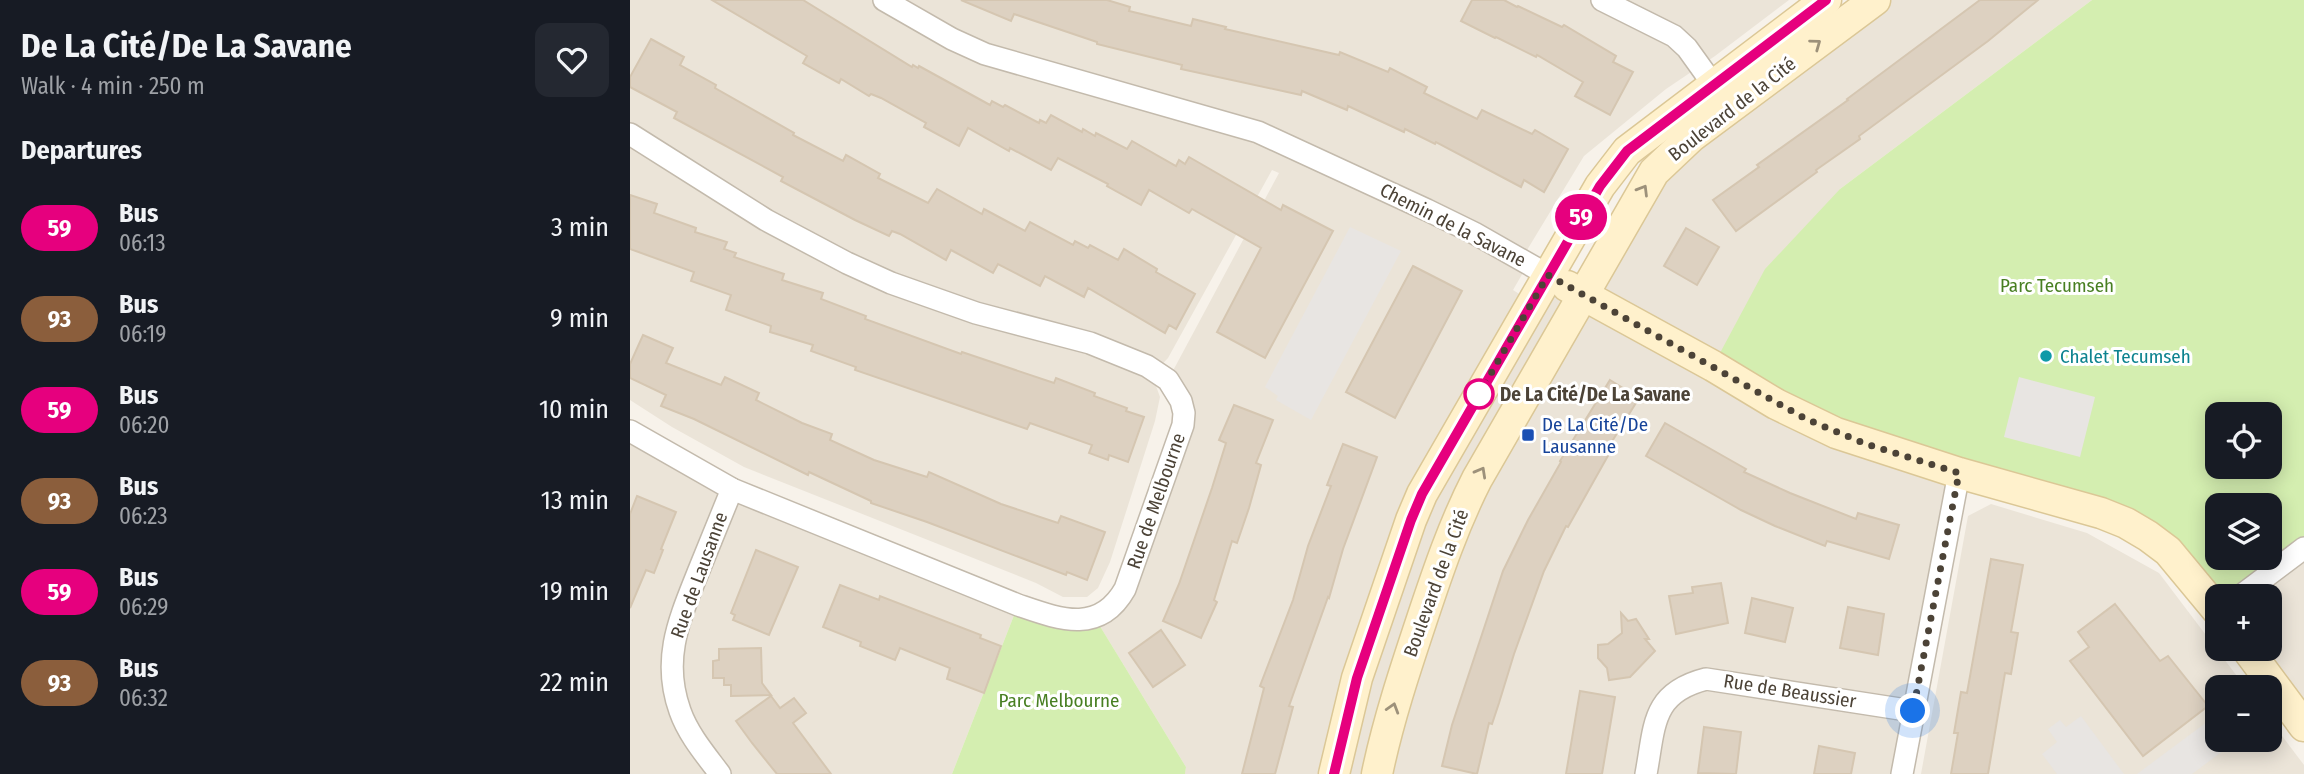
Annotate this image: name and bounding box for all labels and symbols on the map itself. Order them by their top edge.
one-way arrow [1808,39,1820,52]
street label: Boulevard de la Cité [1664,52,1800,166]
street label: Chemin de la Savane [1376,178,1530,272]
one-way arrow [1635,184,1648,197]
line badge: 59 [1550,194,1612,240]
park label: Parc Tecumseh [2000,274,2114,297]
place label: Chalet Tecumseh [2060,345,2191,368]
marker: Chalet Tecumseh [2038,348,2054,364]
marker: De La Cité/De La Savane [1464,379,1494,409]
place label: De La Cité/De La Savane [1500,383,1691,406]
place label: De La Cité/De Lausanne [1542,413,1648,458]
marker: De La Cité/De Lausanne [1520,427,1536,443]
street label: Rue de Melbourne [1122,430,1190,572]
one-way arrow [1473,467,1486,479]
street label: Boulevard de la Cité [1399,506,1473,660]
street label: Rue de Lausanne [666,509,732,641]
street label: Rue de Beaussier [1722,669,1858,713]
park label: Parc Melbourne [999,689,1119,712]
your location [1895,693,1930,728]
one-way arrow [1385,702,1400,714]

